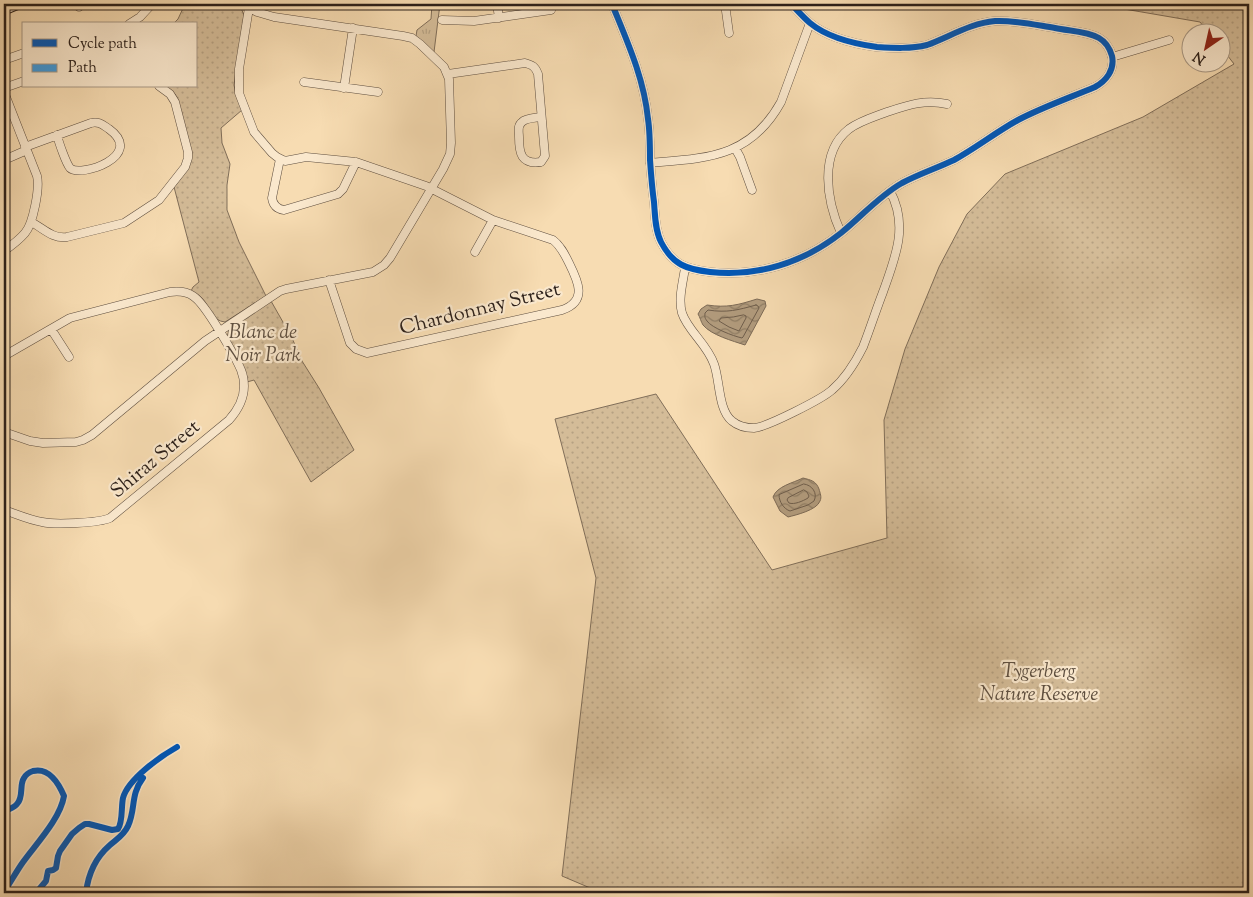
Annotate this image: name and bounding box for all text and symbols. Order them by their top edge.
legend [22,22,198,88]
north arrow [1180,22,1230,72]
text: Cycle path [68,34,137,55]
text: N [1190,46,1210,69]
text: Path [68,58,97,79]
street label: Chardonnay Street [397,276,564,344]
park label: Blanc de Noir Park [225,319,301,371]
street label: Shiraz Street [105,414,207,506]
park label: Tygerberg Nature Reserve [980,658,1098,710]

